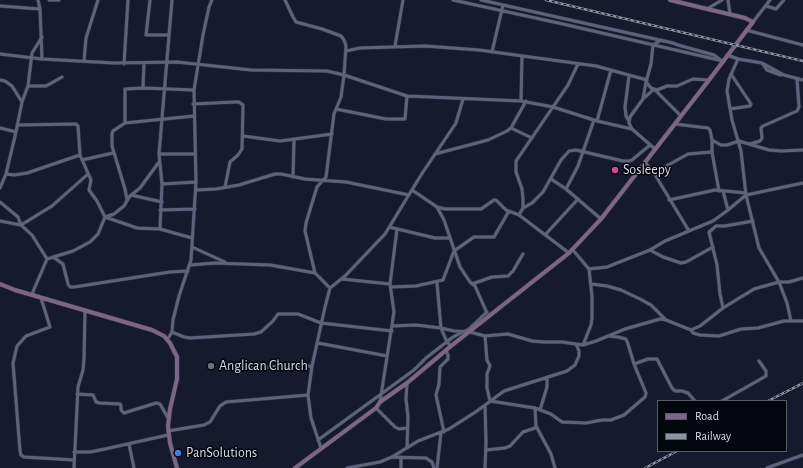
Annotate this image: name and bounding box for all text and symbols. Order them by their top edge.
place label: Sosleepy [623,162,671,178]
marker: Sosleepy [610,165,620,175]
place label: Anglican Church [219,358,308,374]
marker: Anglican Church [206,361,216,371]
legend [657,400,787,452]
text: Road [695,410,719,422]
text: Railway [695,430,731,442]
place label: PanSolutions [186,445,257,461]
marker: PanSolutions [173,448,183,458]

